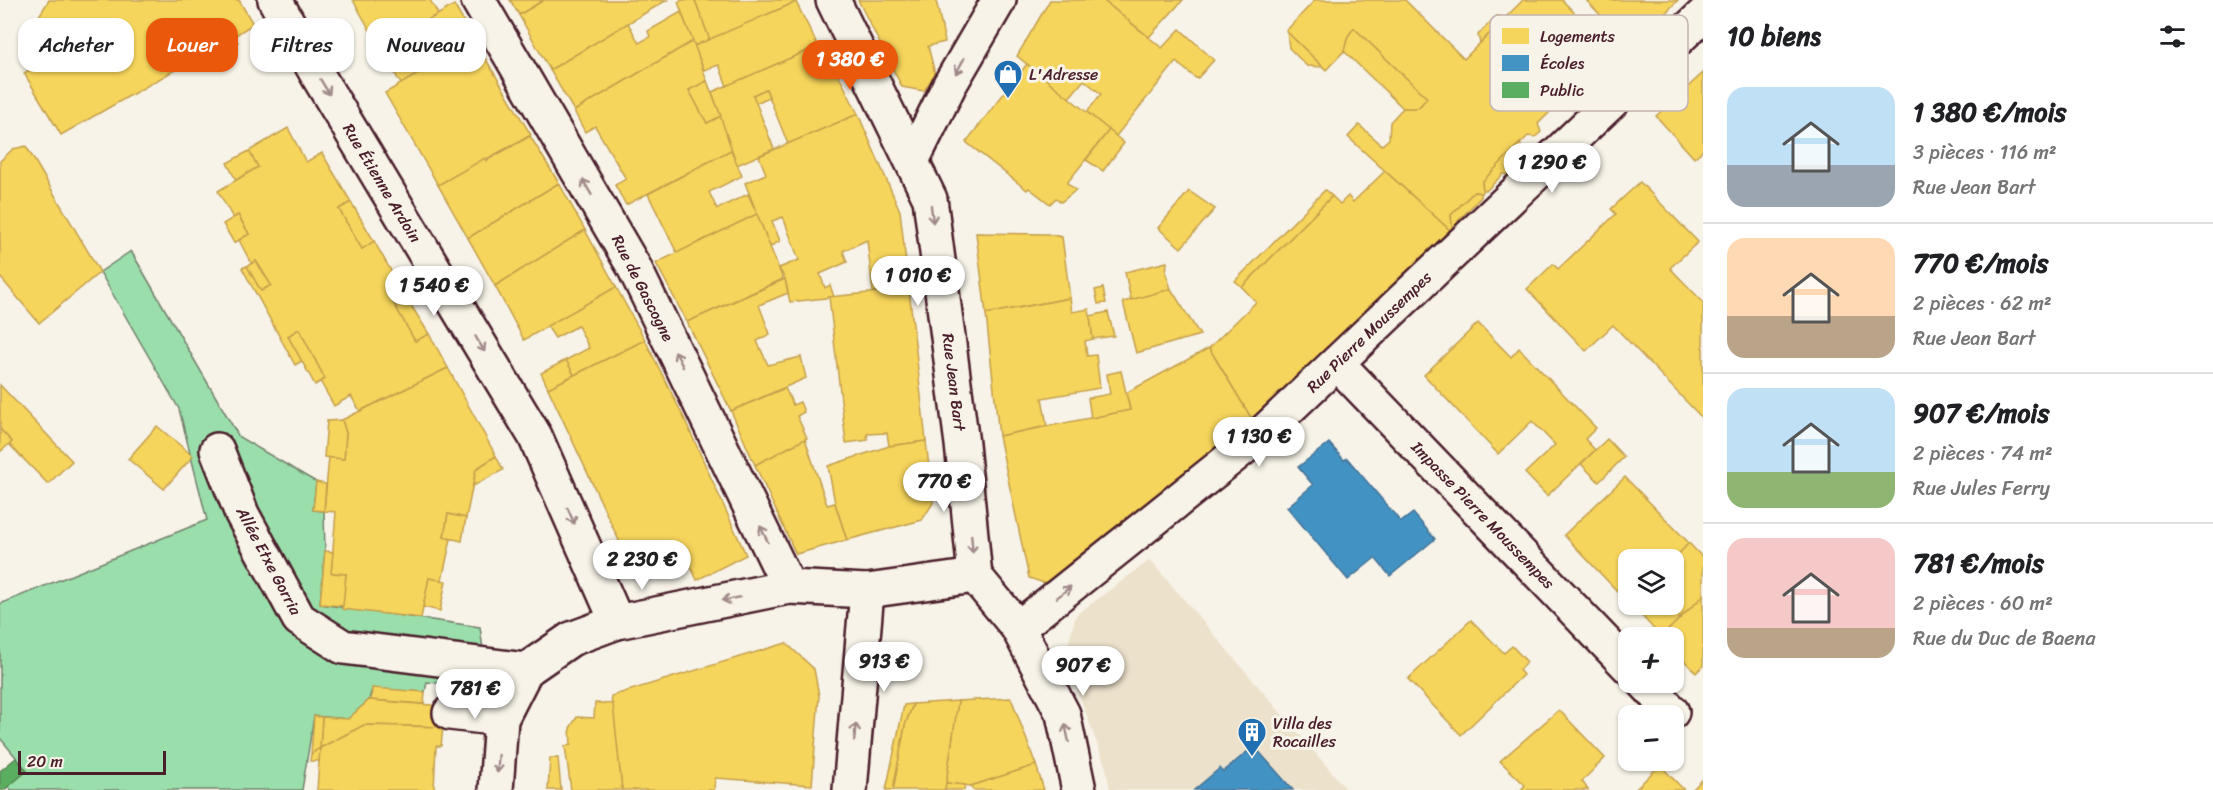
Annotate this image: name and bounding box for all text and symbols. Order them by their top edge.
text: 10 biens [1727,13,1821,59]
legend [1490,15,1688,111]
chip: Acheter [18,18,134,72]
chip: Louer [146,18,238,72]
chip: Filtres [250,18,354,72]
chip: Nouveau [366,18,486,72]
icon: filters [2156,20,2189,53]
text: Logements [1540,22,1616,51]
pin: 1 380 € [795,40,905,91]
text: 1 380 € [816,42,884,77]
text: Écoles [1540,49,1585,78]
one-way arrow [954,56,965,74]
shop icon: L'Adresse [992,58,1024,100]
place label: L'Adresse [1029,60,1098,89]
text: Public [1540,76,1584,105]
one-way arrow [319,78,331,95]
text: 1 380 €/mois [1913,89,2067,135]
icon: home [1775,111,1847,183]
street label: Rue Étienne Ardoin [335,117,429,249]
text: 3 pièces · 116 m² [1913,135,2057,170]
pin: 1 290 € [1497,143,1607,194]
text: 1 290 € [1518,145,1586,180]
text: Rue Jean Bart [1913,170,2036,205]
one-way arrow [581,179,593,196]
one-way arrow [927,204,938,224]
street label: Rue de Gascogne [604,229,683,347]
text: 770 €/mois [1913,240,2048,286]
pin: 1 010 € [863,256,973,307]
text: 1 010 € [885,258,951,293]
icon: home [1775,262,1847,334]
street label: Rue Pierre Moussempes [1299,264,1439,400]
pin: 1 540 € [379,266,489,317]
text: 1 540 € [399,268,469,303]
text: 2 pièces · 62 m² [1913,286,2052,321]
text: Rue Jean Bart [1913,321,2036,356]
street label: Rue Jean Bart [934,332,974,433]
one-way arrow [474,335,486,352]
one-way arrow [672,350,684,368]
text: 907 €/mois [1913,390,2049,436]
icon: home [1775,412,1847,484]
pin: 1 130 € [1204,417,1314,468]
text: 1 130 € [1227,419,1291,454]
street label: Impasse Pierre Moussempes [1403,433,1562,597]
text: 2 pièces · 74 m² [1913,436,2053,471]
pin: 770 € [902,462,986,513]
text: 770 € [917,464,971,499]
text: Rue Jules Ferry [1913,471,2050,506]
street label: Allée Etxe Gorria [228,501,310,621]
one-way arrow [566,507,577,525]
one-way arrow [757,526,769,544]
one-way arrow [967,534,978,554]
pin: 2 230 € [587,540,697,591]
text: 781 €/mois [1913,540,2044,586]
text: 2 230 € [607,542,677,577]
map controls [1618,549,1684,771]
button: layers [1618,549,1684,615]
icon: home [1775,562,1847,634]
one-way arrow [1056,585,1071,599]
text: 2 pièces · 60 m² [1913,586,2053,621]
one-way arrow [722,594,742,605]
text: Rue du Duc de Baena [1913,621,2095,656]
button: + [1618,627,1684,693]
pin: 913 € [842,642,926,693]
text: 913 € [859,644,909,679]
pin: 907 € [1041,646,1125,697]
text: 907 € [1056,648,1110,683]
pin: 781 € [433,669,517,720]
text: 781 € [450,671,500,706]
button: − [1618,705,1684,771]
place label: Villa des Rocailles [1273,709,1337,756]
building icon: Villa des Rocailles [1236,716,1268,758]
one-way arrow [850,722,861,742]
one-way arrow [1061,723,1072,743]
text: 20 m [27,747,63,776]
scale bar [18,748,166,776]
one-way arrow [492,754,503,774]

